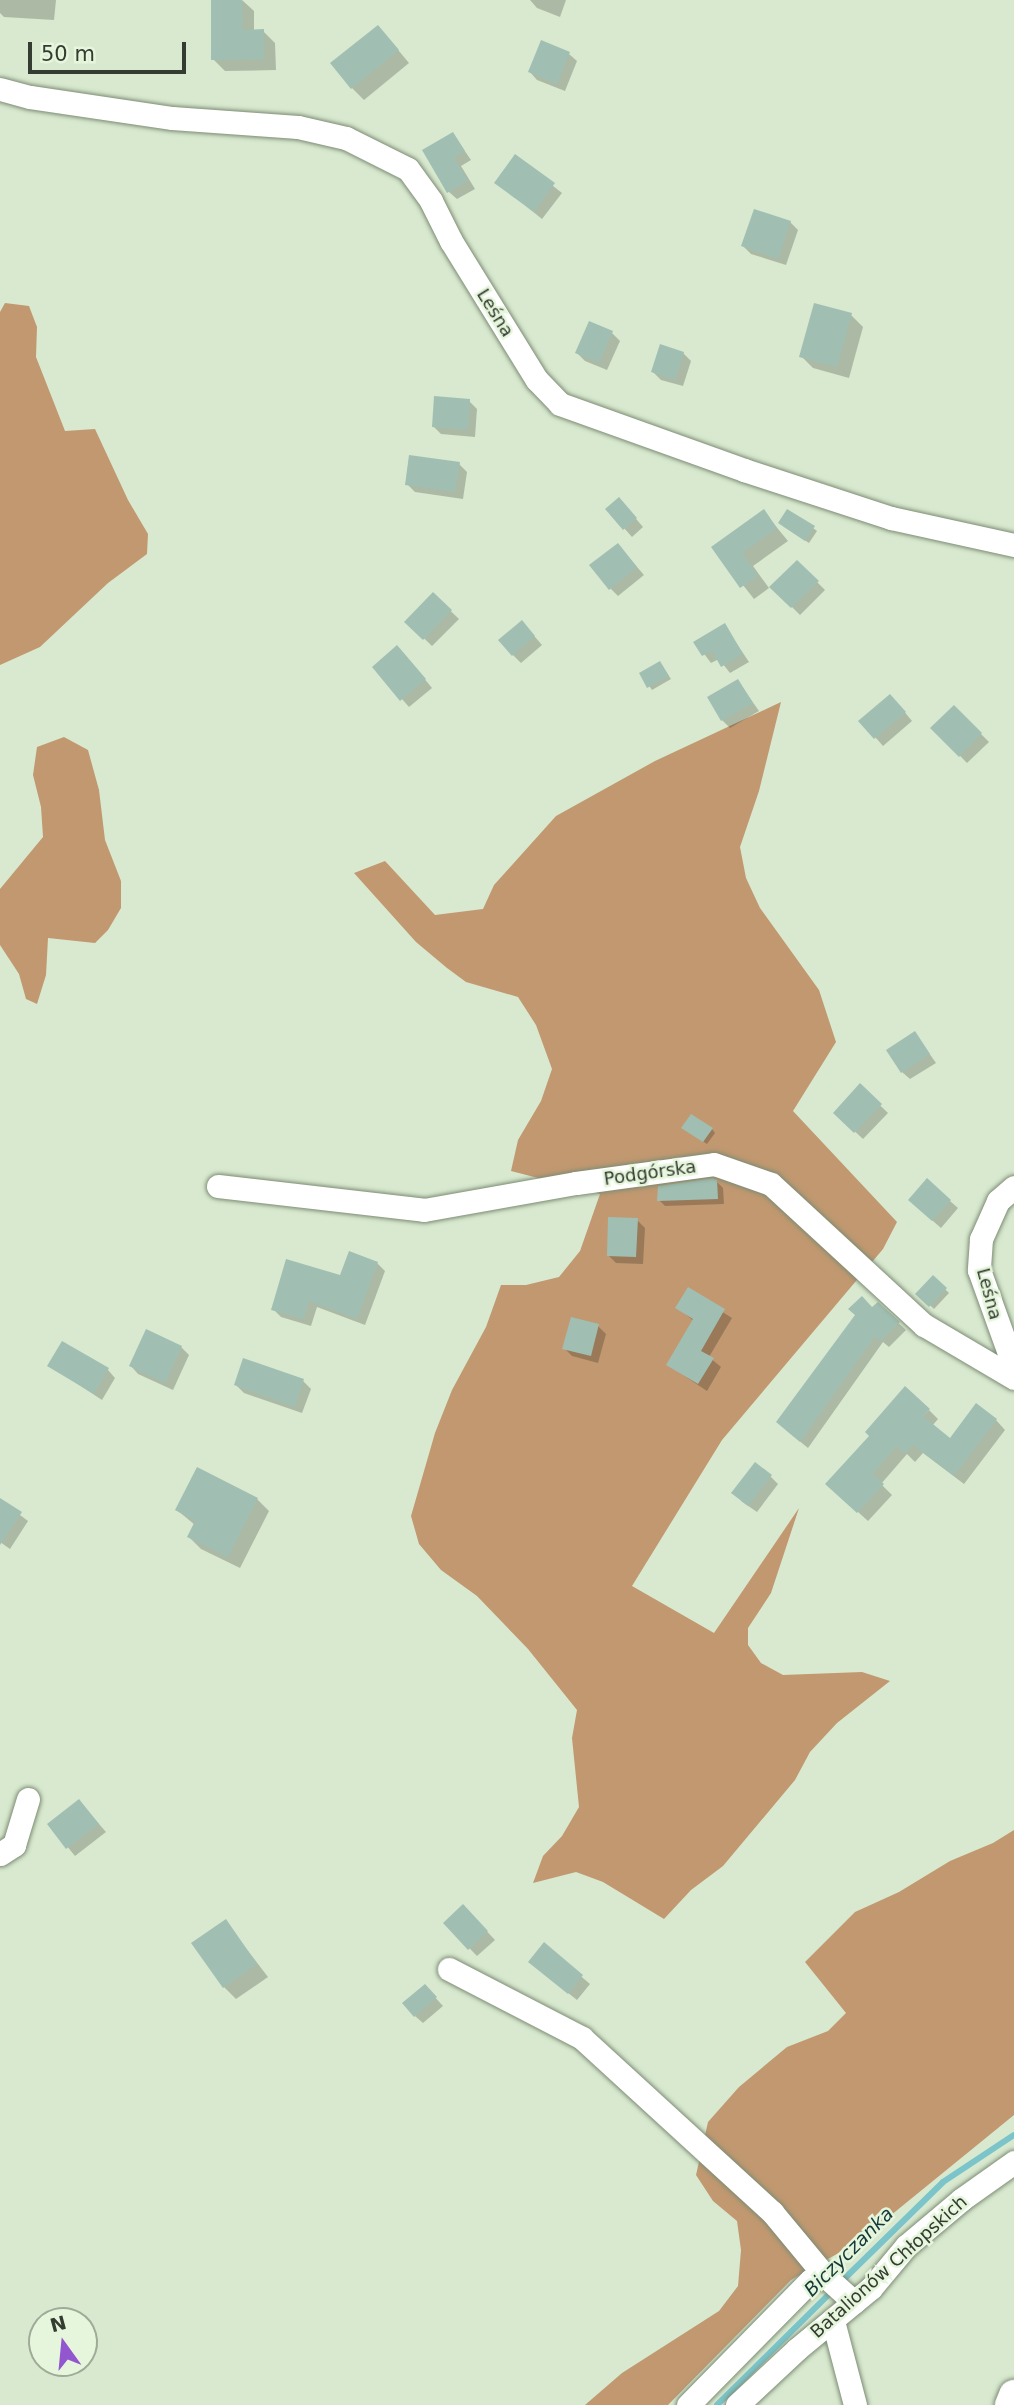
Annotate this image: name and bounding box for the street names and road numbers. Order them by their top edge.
street label: Leśna [472,285,518,341]
street label: Podgórska [602,1156,698,1190]
street label: Leśna [972,1266,1006,1322]
street label: Batalionów Chłopskich [806,2191,972,2343]

